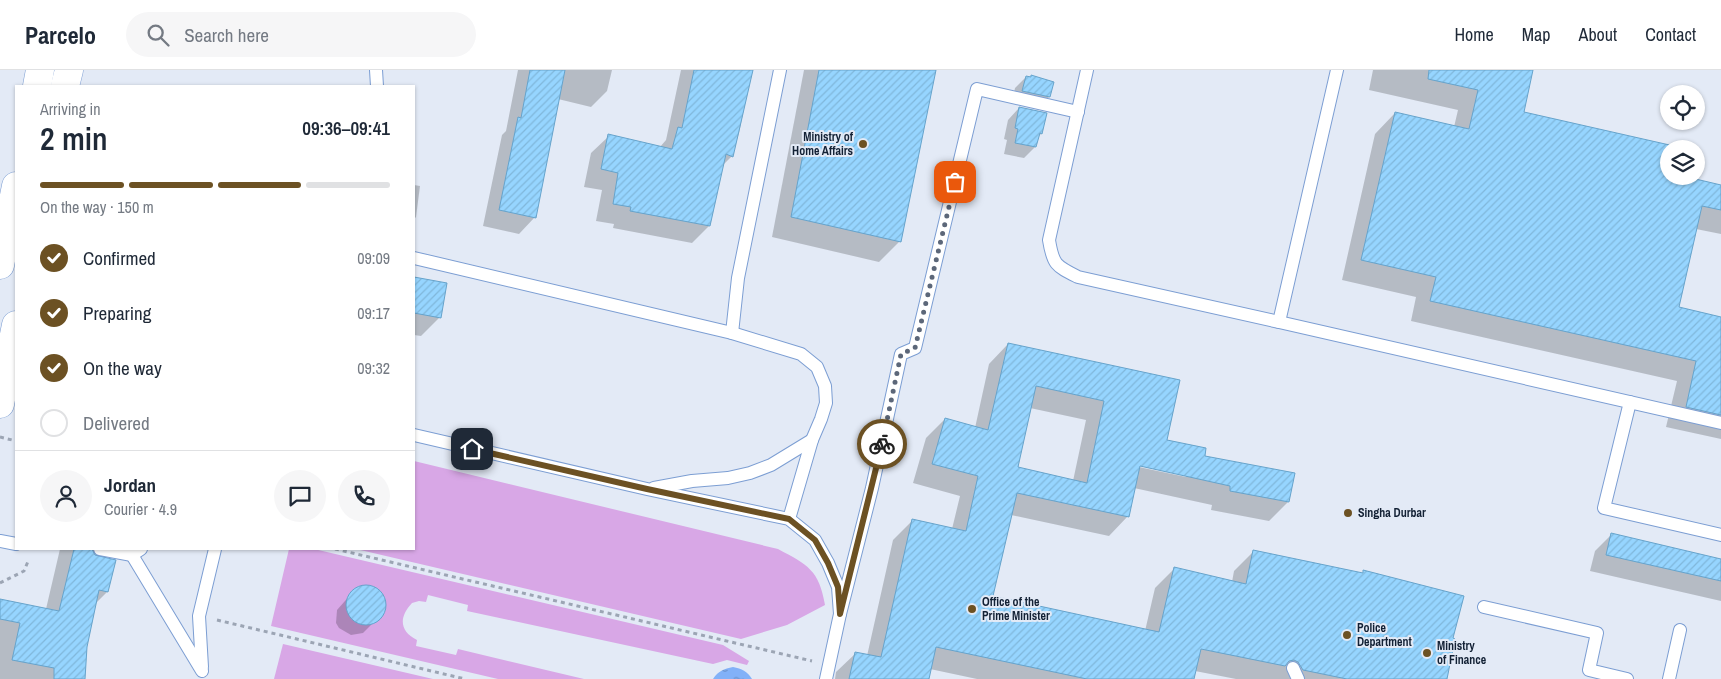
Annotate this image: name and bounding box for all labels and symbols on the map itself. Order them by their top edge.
place label: Ministry of Home Affairs [792,129,854,159]
marker: Ministry of Home Affairs [857,138,869,150]
pin [934,161,976,203]
courier [857,419,907,469]
pin [451,428,493,470]
place label: Singha Durbar [1358,505,1426,521]
marker: Singha Durbar [1342,507,1354,519]
place label: Office of the Prime Minister [982,594,1050,624]
marker: Office of the Prime Minister [966,603,978,615]
place label: Police Department [1357,620,1412,650]
marker: Police Department [1341,629,1353,641]
place label: Ministry of Finance [1437,638,1487,668]
marker: Ministry of Finance [1421,647,1433,659]

